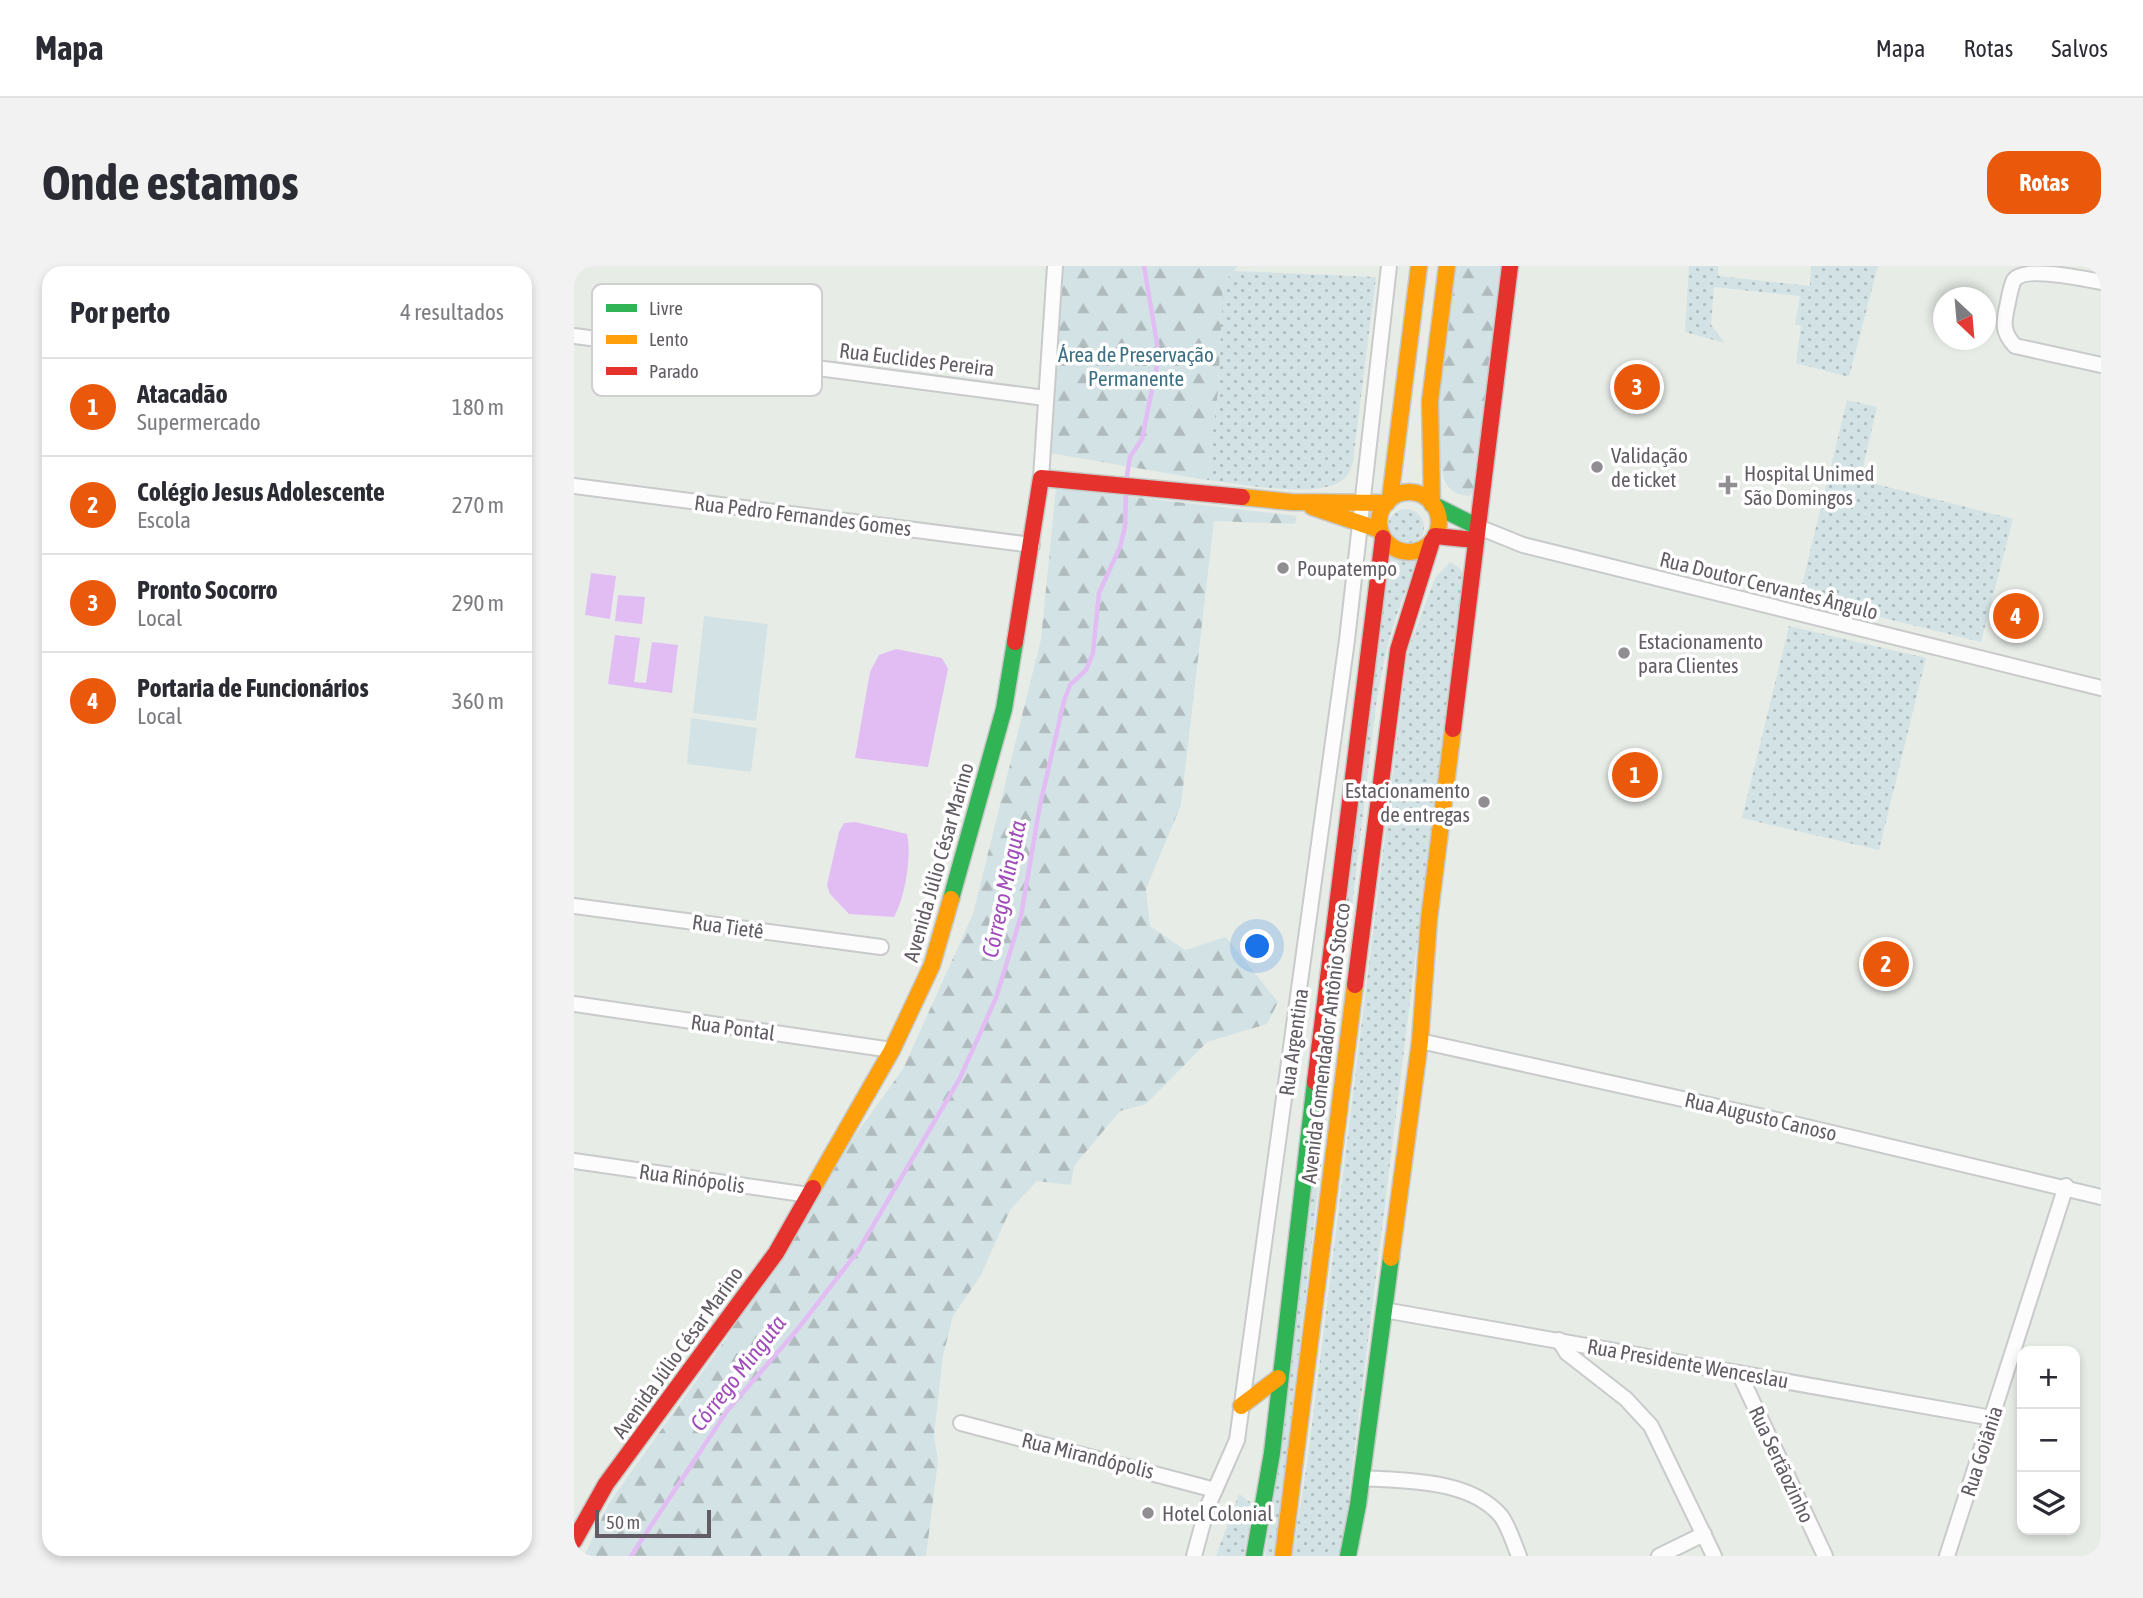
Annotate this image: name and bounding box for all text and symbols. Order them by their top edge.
text: Mapa [35,29,103,67]
text: Mapa [1876,35,1925,62]
text: Rotas [1963,35,2013,62]
text: Salvos [2051,35,2108,62]
button: Rotas [1987,151,2101,214]
text: Onde estamos [42,154,299,210]
legend [592,284,822,396]
north arrow [1933,287,1996,350]
text: Por perto [70,295,170,329]
text: Livre [649,297,683,319]
text: 4 resultados [400,299,504,325]
text: Lento [649,328,688,350]
street label: Rua Euclides Pereira [838,338,996,380]
park label: Área de Preservação Permanente [1058,342,1214,390]
text: Parado [649,360,699,382]
pin: 3 [1614,361,1660,413]
text: Atacadão [137,379,228,409]
text: 1 [88,394,98,420]
text: 180 m [452,394,504,420]
text: Supermercado [137,409,261,435]
place label: Validação de ticket [1611,443,1688,491]
marker: Validação de ticket [1589,459,1605,475]
place label: Hospital Unimed São Domingos [1744,461,1874,509]
marker: Hospital Unimed São Domingos [1718,475,1738,495]
text: Colégio Jesus Adolescente [137,477,385,507]
street label: Rua Pedro Fernandes Gomes [693,490,913,540]
text: 2 [88,492,98,518]
text: 270 m [452,492,504,518]
text: Escola [137,507,191,533]
street label: Rua Doutor Cervantes Ângulo [1657,546,1881,624]
place label: Poupatempo [1297,556,1397,580]
marker: Poupatempo [1275,560,1291,576]
text: Pronto Socorro [137,575,278,605]
text: 3 [88,590,98,616]
text: 290 m [452,590,504,616]
pin: 4 [1993,590,2039,642]
text: Local [137,605,182,631]
place label: Estacionamento para Clientes [1638,629,1763,677]
marker: Estacionamento para Clientes [1616,645,1632,661]
text: Portaria de Funcionários [137,673,369,703]
text: 4 [88,688,98,714]
text: 360 m [452,688,504,714]
text: Local [137,703,182,729]
pin: 1 [1612,749,1658,801]
street label: Avenida Júlio César Marino [898,760,978,964]
place label: Estacionamento de entregas [1345,778,1470,826]
marker: Estacionamento de entregas [1476,794,1492,810]
water label: Córrego Minguta [977,818,1031,960]
street label: Avenida Comendador Antônio Stocco [1296,901,1354,1185]
street label: Rua Tietê [691,909,765,943]
your location [1240,929,1274,963]
pin: 2 [1863,938,1909,990]
street label: Rua Argentina [1274,987,1312,1097]
street label: Rua Pontal [689,1009,777,1045]
street label: Rua Augusto Canoso [1683,1087,1839,1145]
street label: Rua Rinópolis [638,1159,746,1197]
street label: Avenida Júlio César Marino [607,1262,747,1442]
water label: Córrego Minguta [685,1310,791,1436]
street label: Rua Presidente Wenceslau [1585,1333,1791,1393]
map controls [2017,1346,2080,1535]
button: + [2017,1346,2080,1409]
street label: Rua Sertãozinho [1745,1402,1819,1526]
street label: Rua Goiânia [1955,1403,2007,1499]
button: − [2017,1409,2080,1472]
street label: Rua Mirandópolis [1019,1427,1157,1483]
button: layers [2017,1472,2080,1535]
place label: Hotel Colonial [1162,1501,1273,1525]
marker: Hotel Colonial [1140,1505,1156,1521]
scale bar [595,1507,710,1539]
text: 50 m [606,1511,640,1533]

